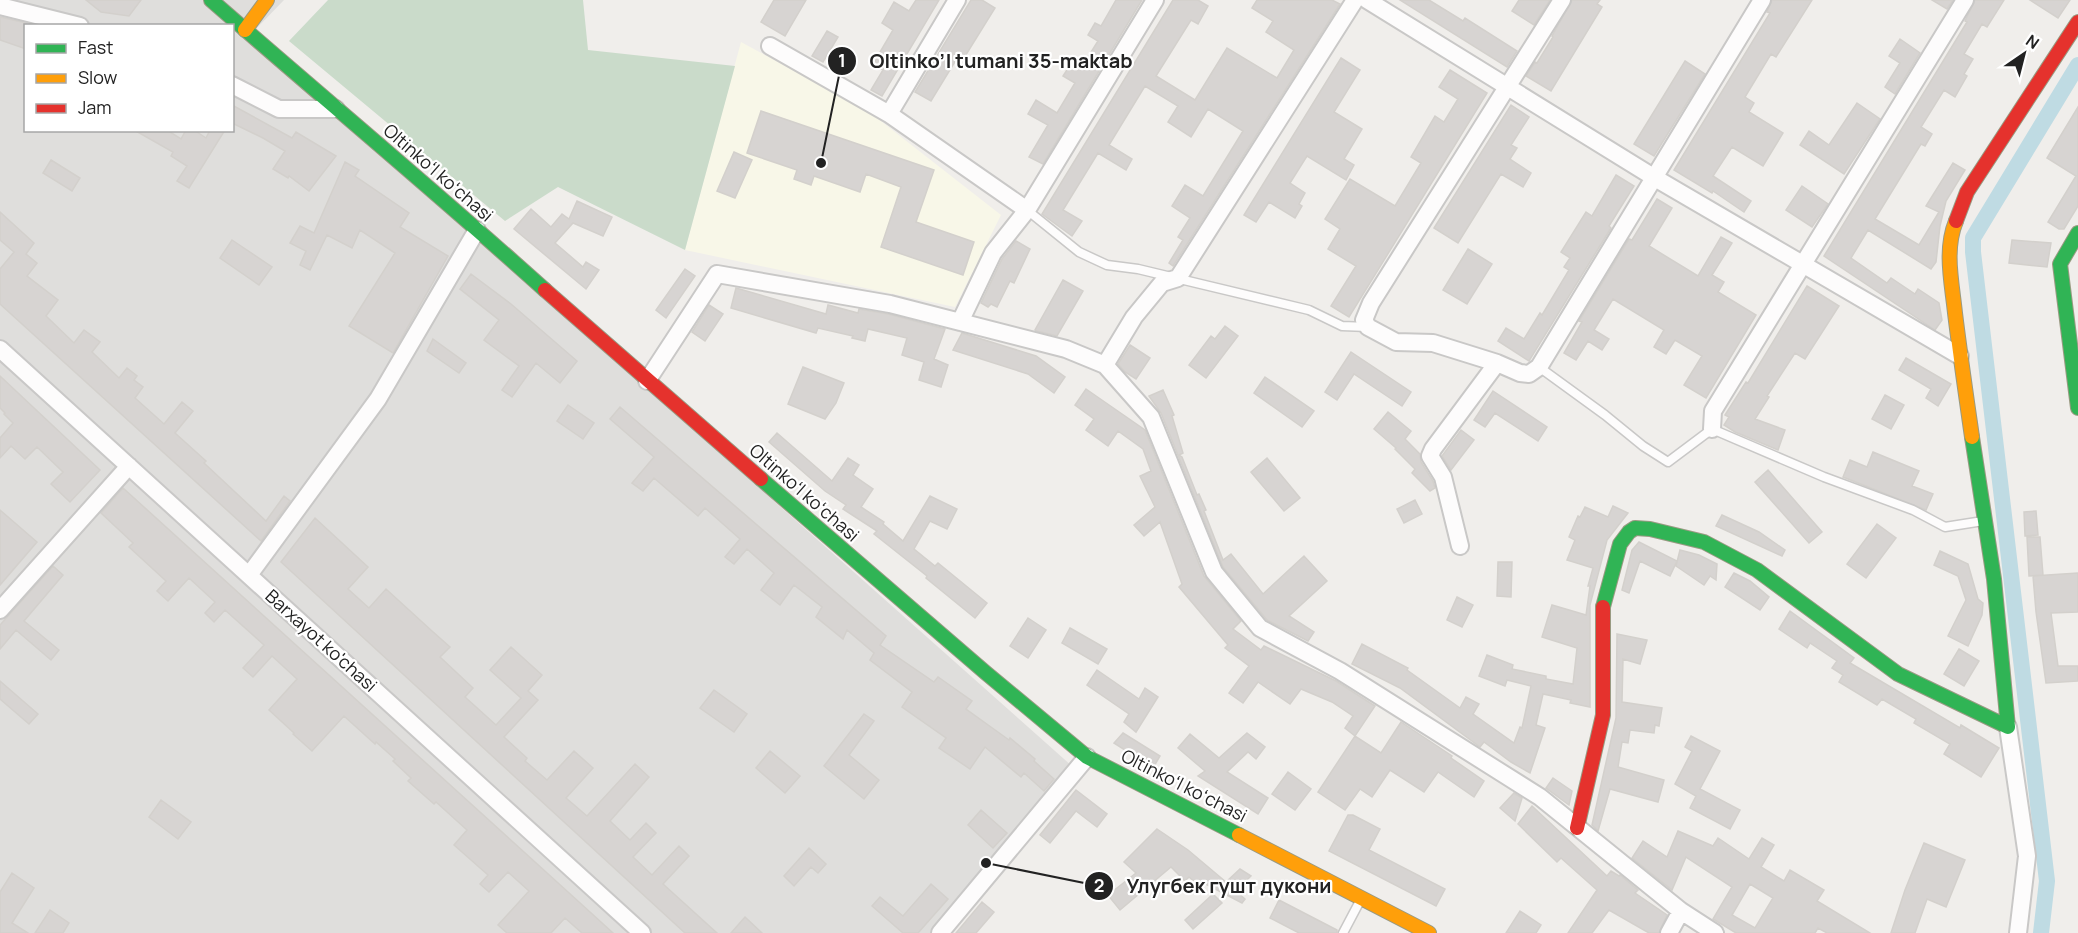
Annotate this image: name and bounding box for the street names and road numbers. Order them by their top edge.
street label: Oltinkoʻl koʻchasi [379,118,499,227]
street label: Oltinkoʻl koʻchasi [745,438,865,547]
street label: Barxayot ko'chasi [261,584,383,697]
street label: Oltinkoʻl koʻchasi [1117,743,1251,827]

